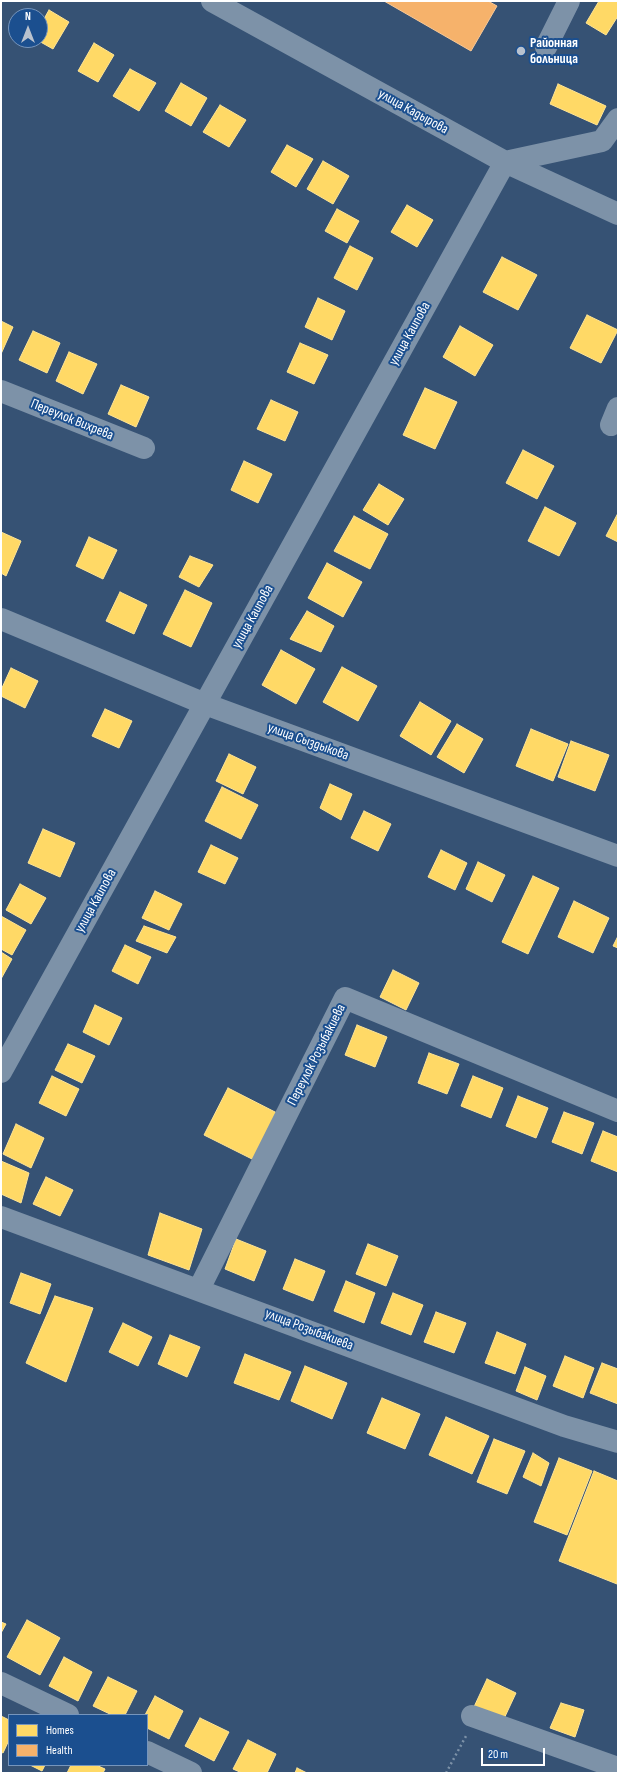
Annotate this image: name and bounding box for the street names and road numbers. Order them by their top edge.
street label: улица Кадырова [375,86,451,138]
street label: улица Каипова [386,299,434,369]
street label: Переулок Вихрева [28,396,116,444]
street label: улица Каипова [229,582,277,652]
street label: улица Сыздыкова [265,720,351,764]
street label: улица Каипова [72,866,120,936]
street label: Переулок Розыбакиева [284,1001,350,1109]
street label: улица Розыбакиева [262,1305,356,1355]

